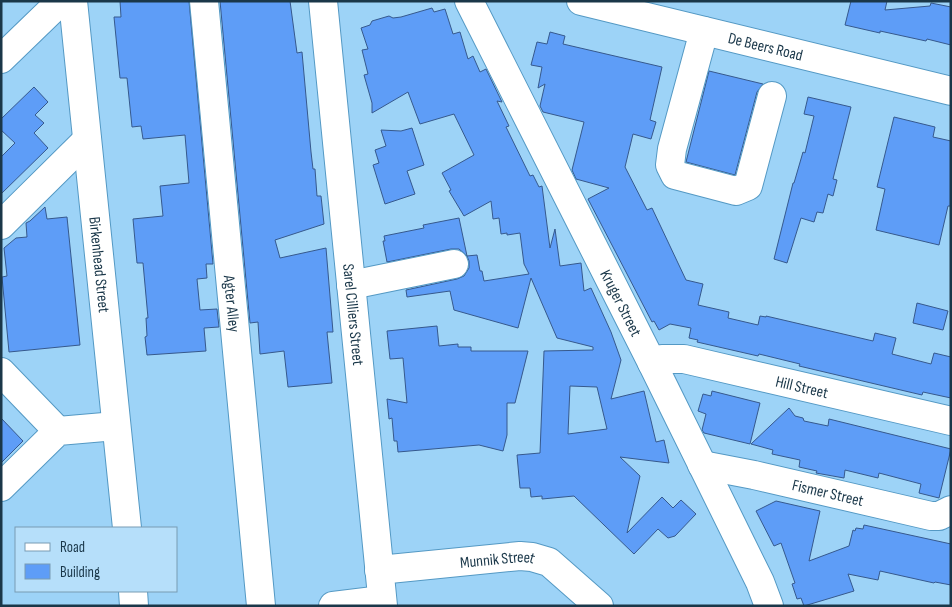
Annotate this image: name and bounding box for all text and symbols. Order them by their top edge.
street label: De Beers Road [726,29,805,66]
street label: Birkenhead Street [84,216,113,314]
street label: Sarel Cilliers Street [338,263,367,367]
street label: Kruger Street [595,267,645,340]
street label: Agter Alley [219,273,243,333]
street label: Hill Street [774,373,830,403]
street label: Fismer Street [790,476,865,511]
legend [15,527,178,592]
text: Road [60,538,85,557]
street label: Munnik Street [459,548,537,573]
text: Building [60,563,100,582]

